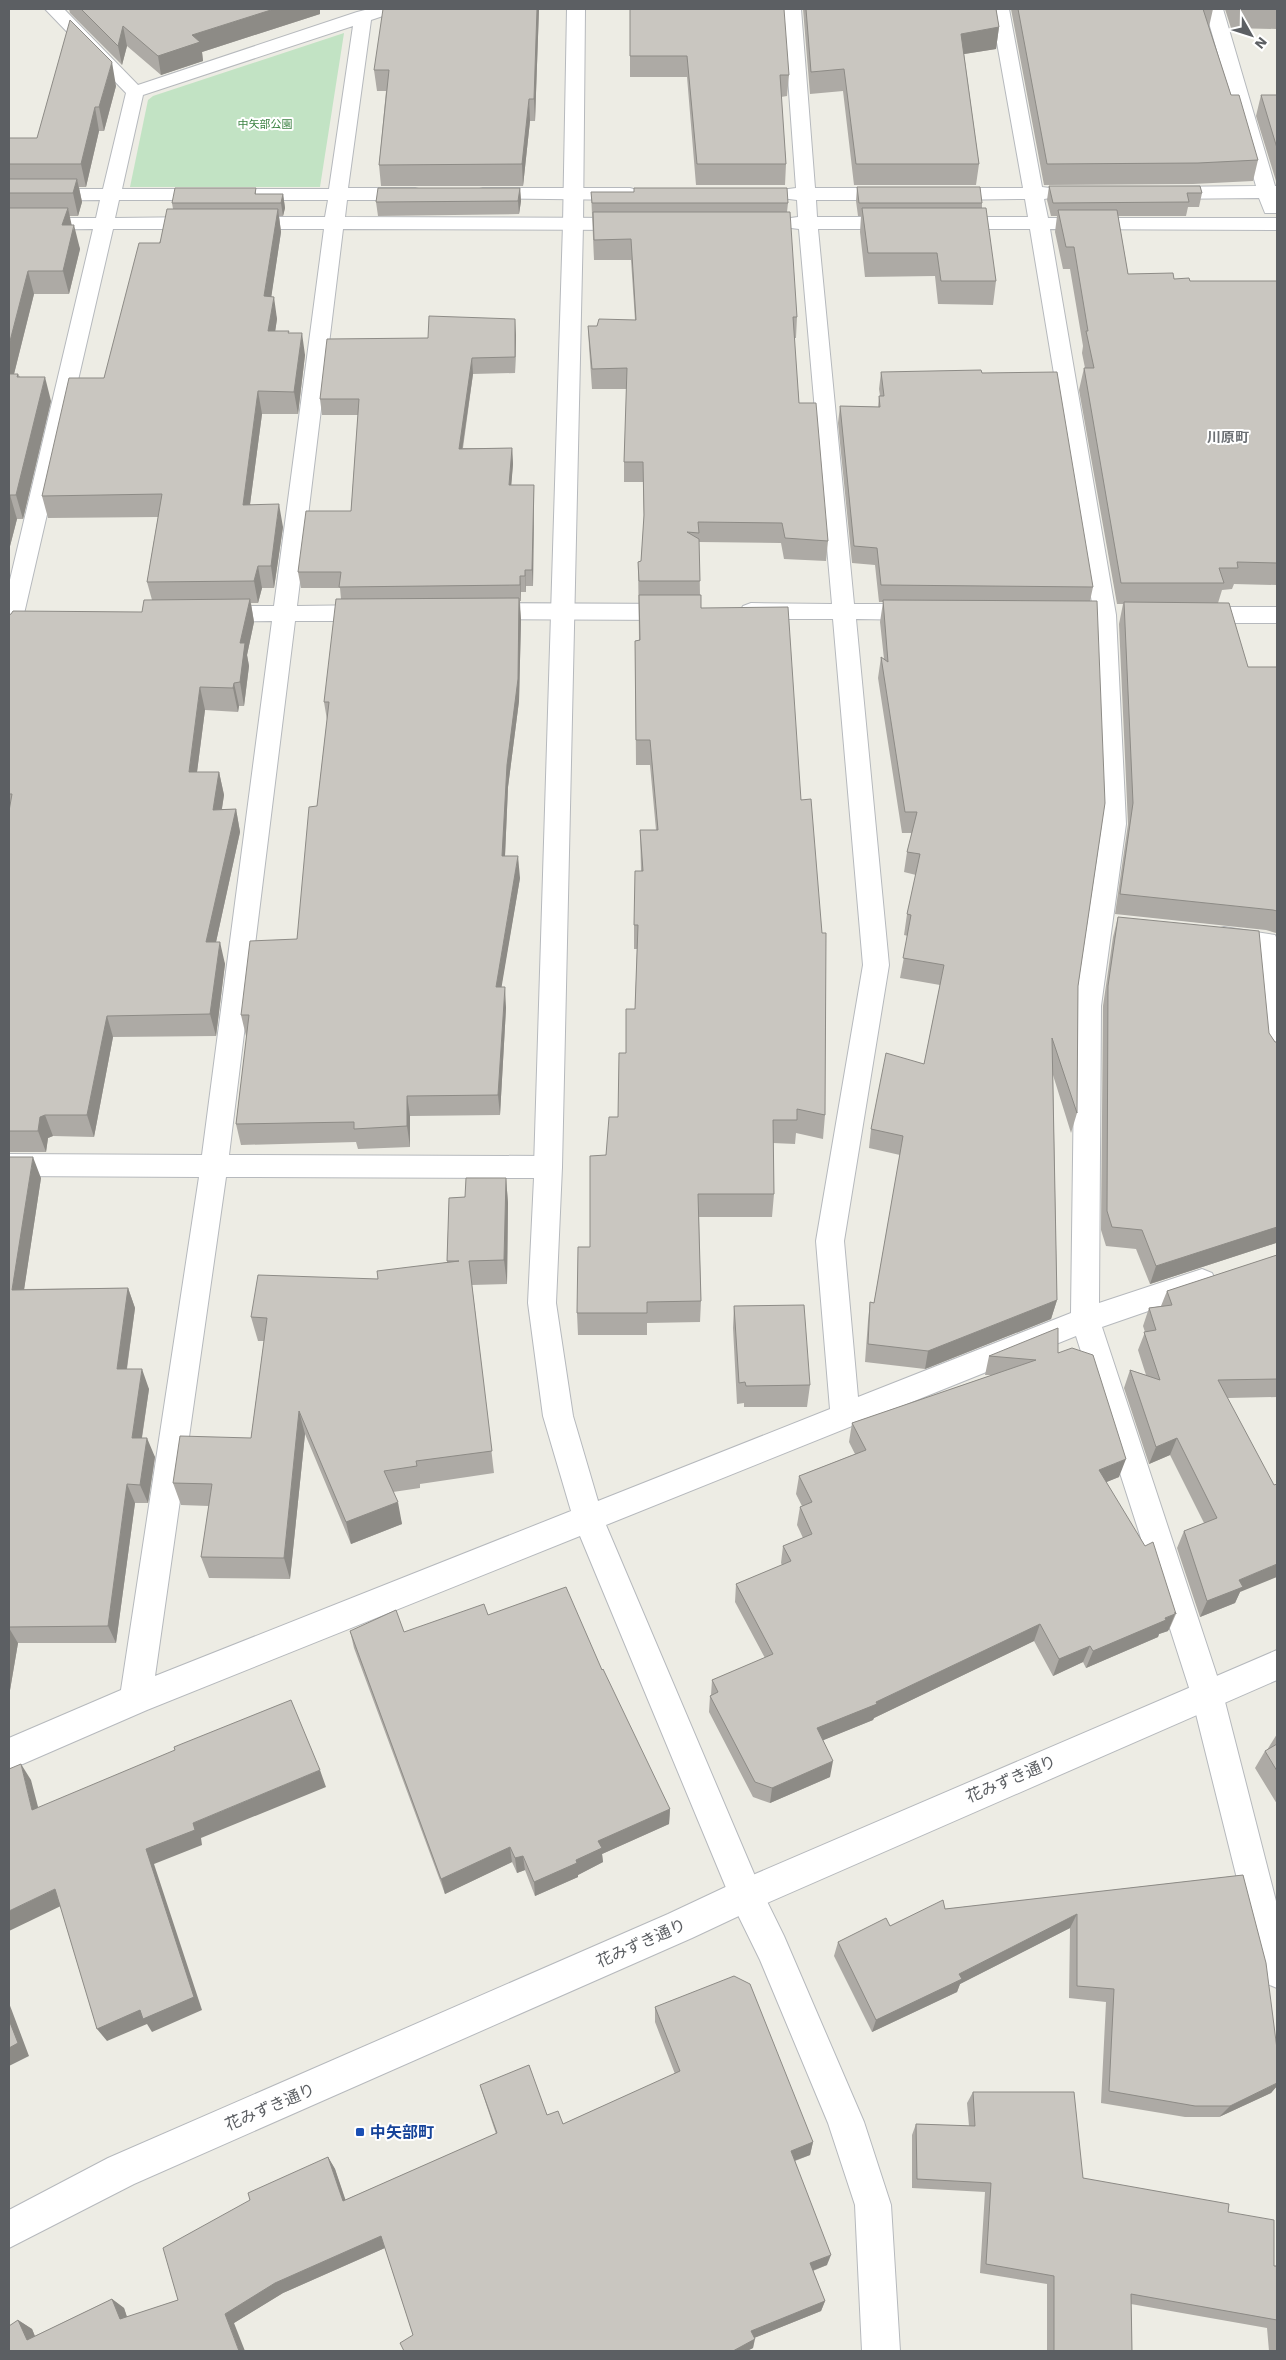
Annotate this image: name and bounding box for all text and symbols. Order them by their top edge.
north arrow [1226,10,1276,60]
text: N [1252,34,1271,52]
park label: 中矢部公園 [238,118,293,131]
district label: 川原町 [1207,429,1249,445]
street label: 花みずき通り [963,1751,1059,1807]
street label: 花みずき通り [593,1915,689,1971]
street label: 花みずき通り [222,2079,318,2135]
place label: 中矢部町 [370,2123,434,2142]
marker: 中矢部町 [354,2126,366,2138]

